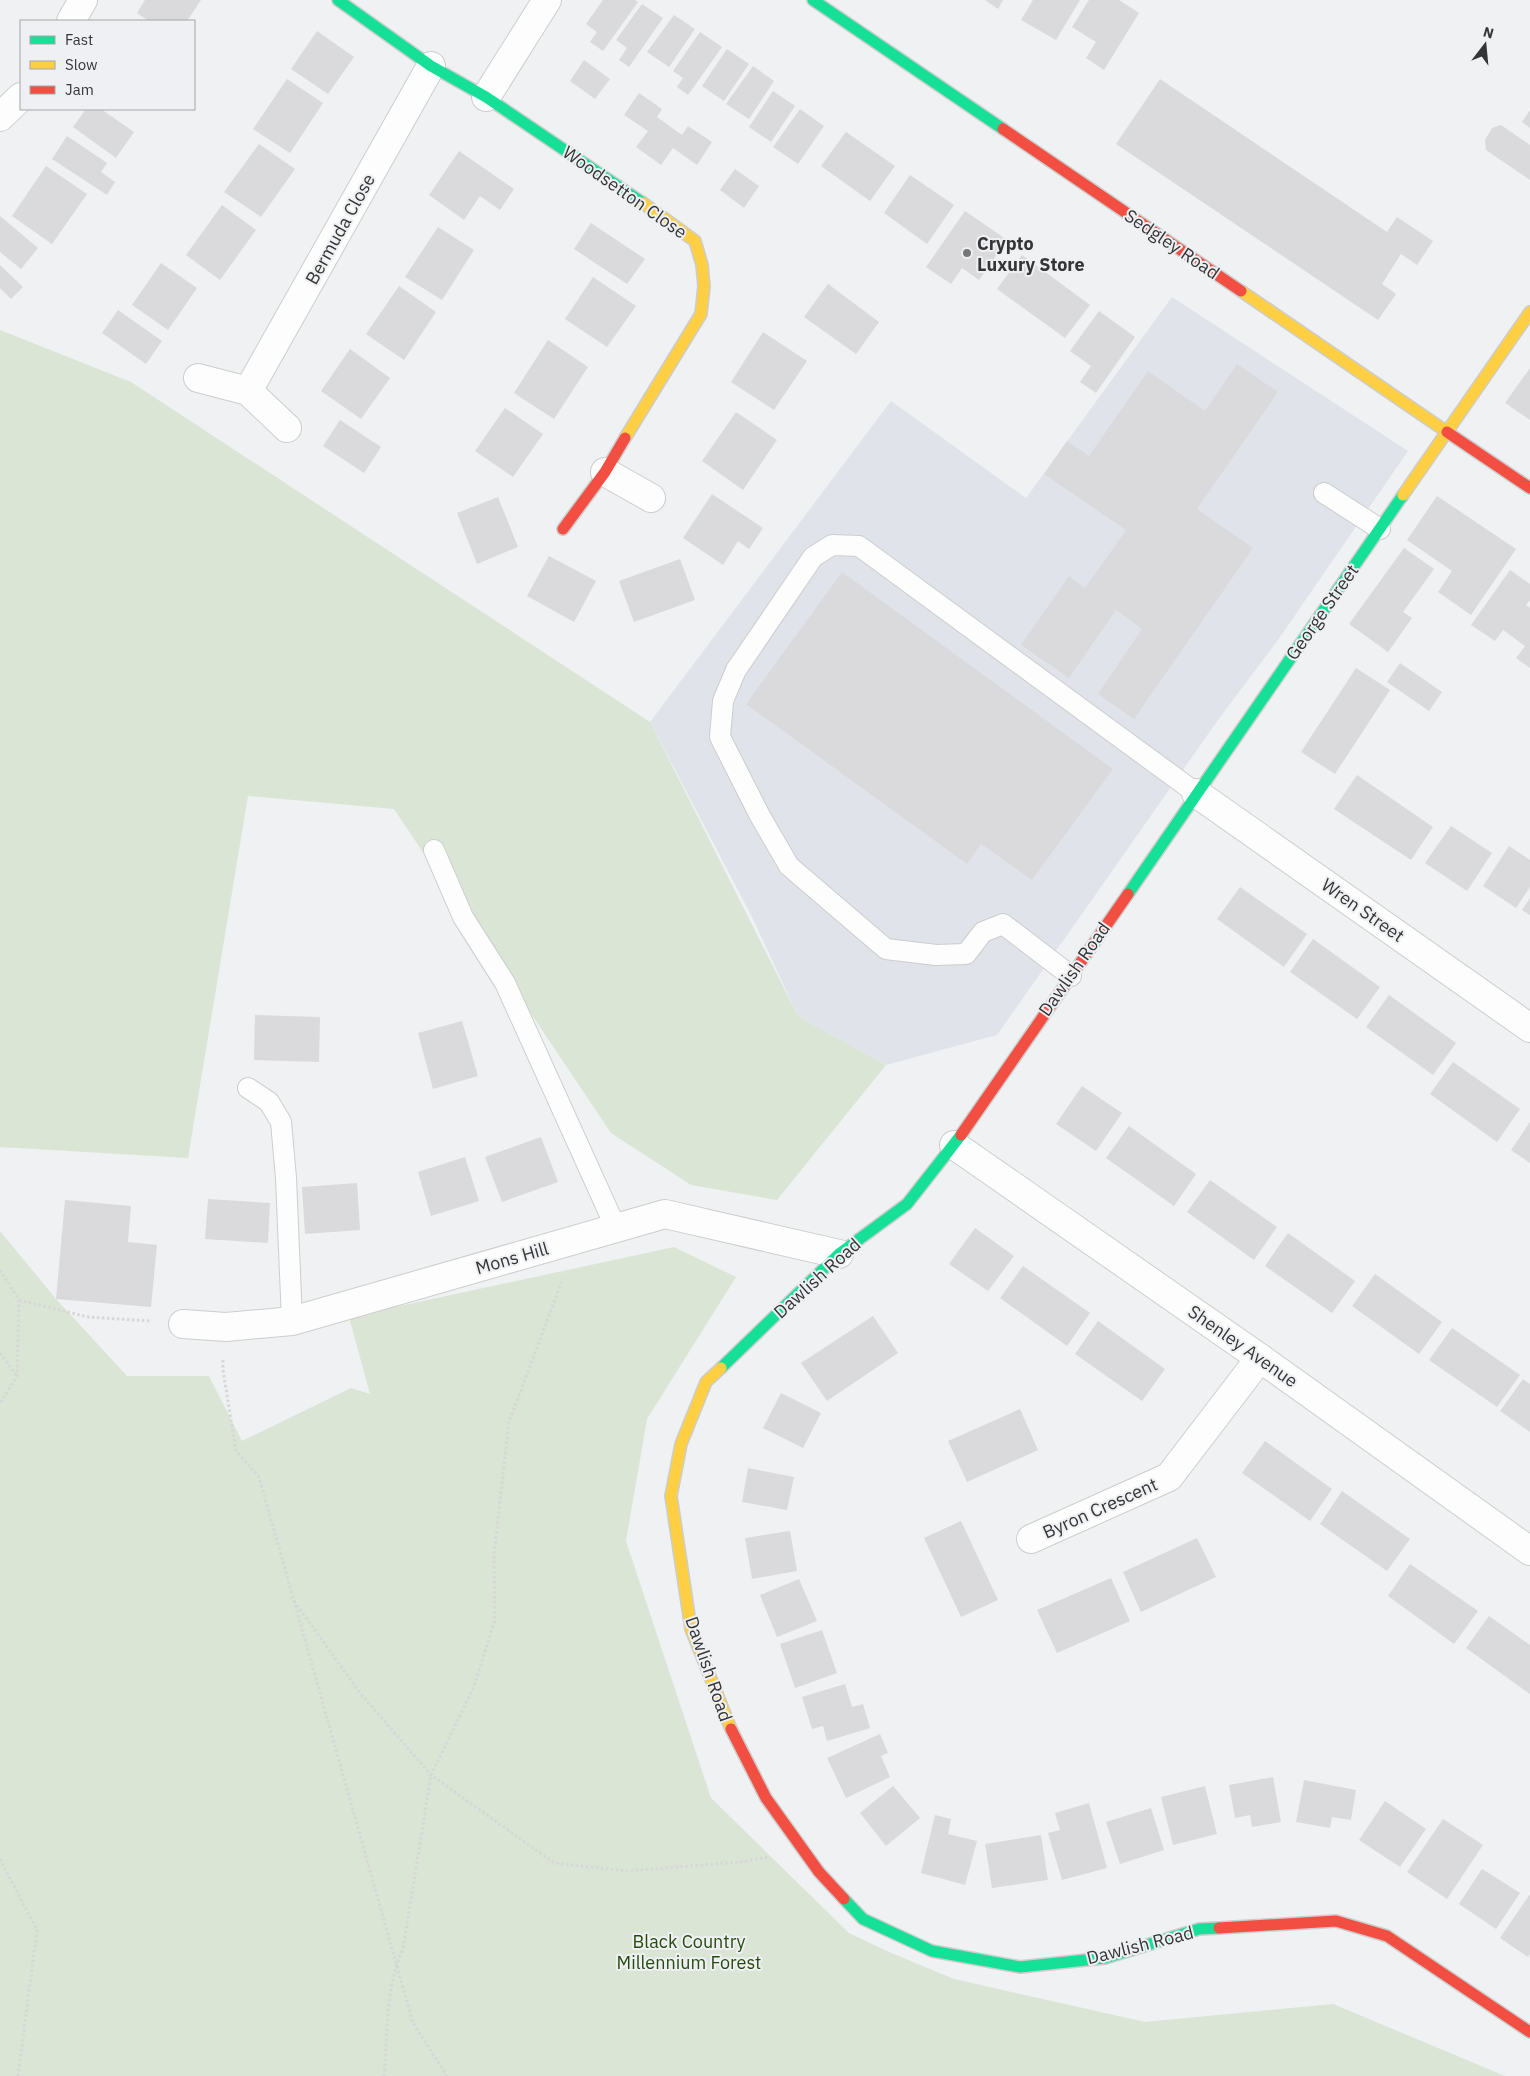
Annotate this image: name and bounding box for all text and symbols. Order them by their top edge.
legend [20,20,195,110]
north arrow [1460,20,1510,70]
text: N [1481,22,1496,43]
text: Fast [65,30,93,49]
text: Slow [65,55,98,74]
text: Jam [65,80,94,99]
street label: Woodsetton Close [558,140,692,244]
street label: Bermuda Close [300,169,380,288]
street label: Sedgley Road [1120,204,1224,284]
place label: Crypto Luxury Store [977,232,1085,276]
marker: Crypto Luxury Store [961,247,973,259]
street label: George Street [1281,560,1363,664]
street label: Wren Street [1317,873,1409,947]
street label: Dawlish Road [1033,918,1115,1020]
street label: Dawlish Road [769,1233,865,1323]
street label: Mons Hill [473,1237,551,1279]
street label: Shenley Avenue [1184,1300,1302,1392]
street label: Byron Crescent [1039,1472,1161,1544]
street label: Dawlish Road [680,1613,738,1725]
street label: Dawlish Road [1084,1921,1196,1969]
park label: Black Country Millennium Forest [617,1930,761,1974]

